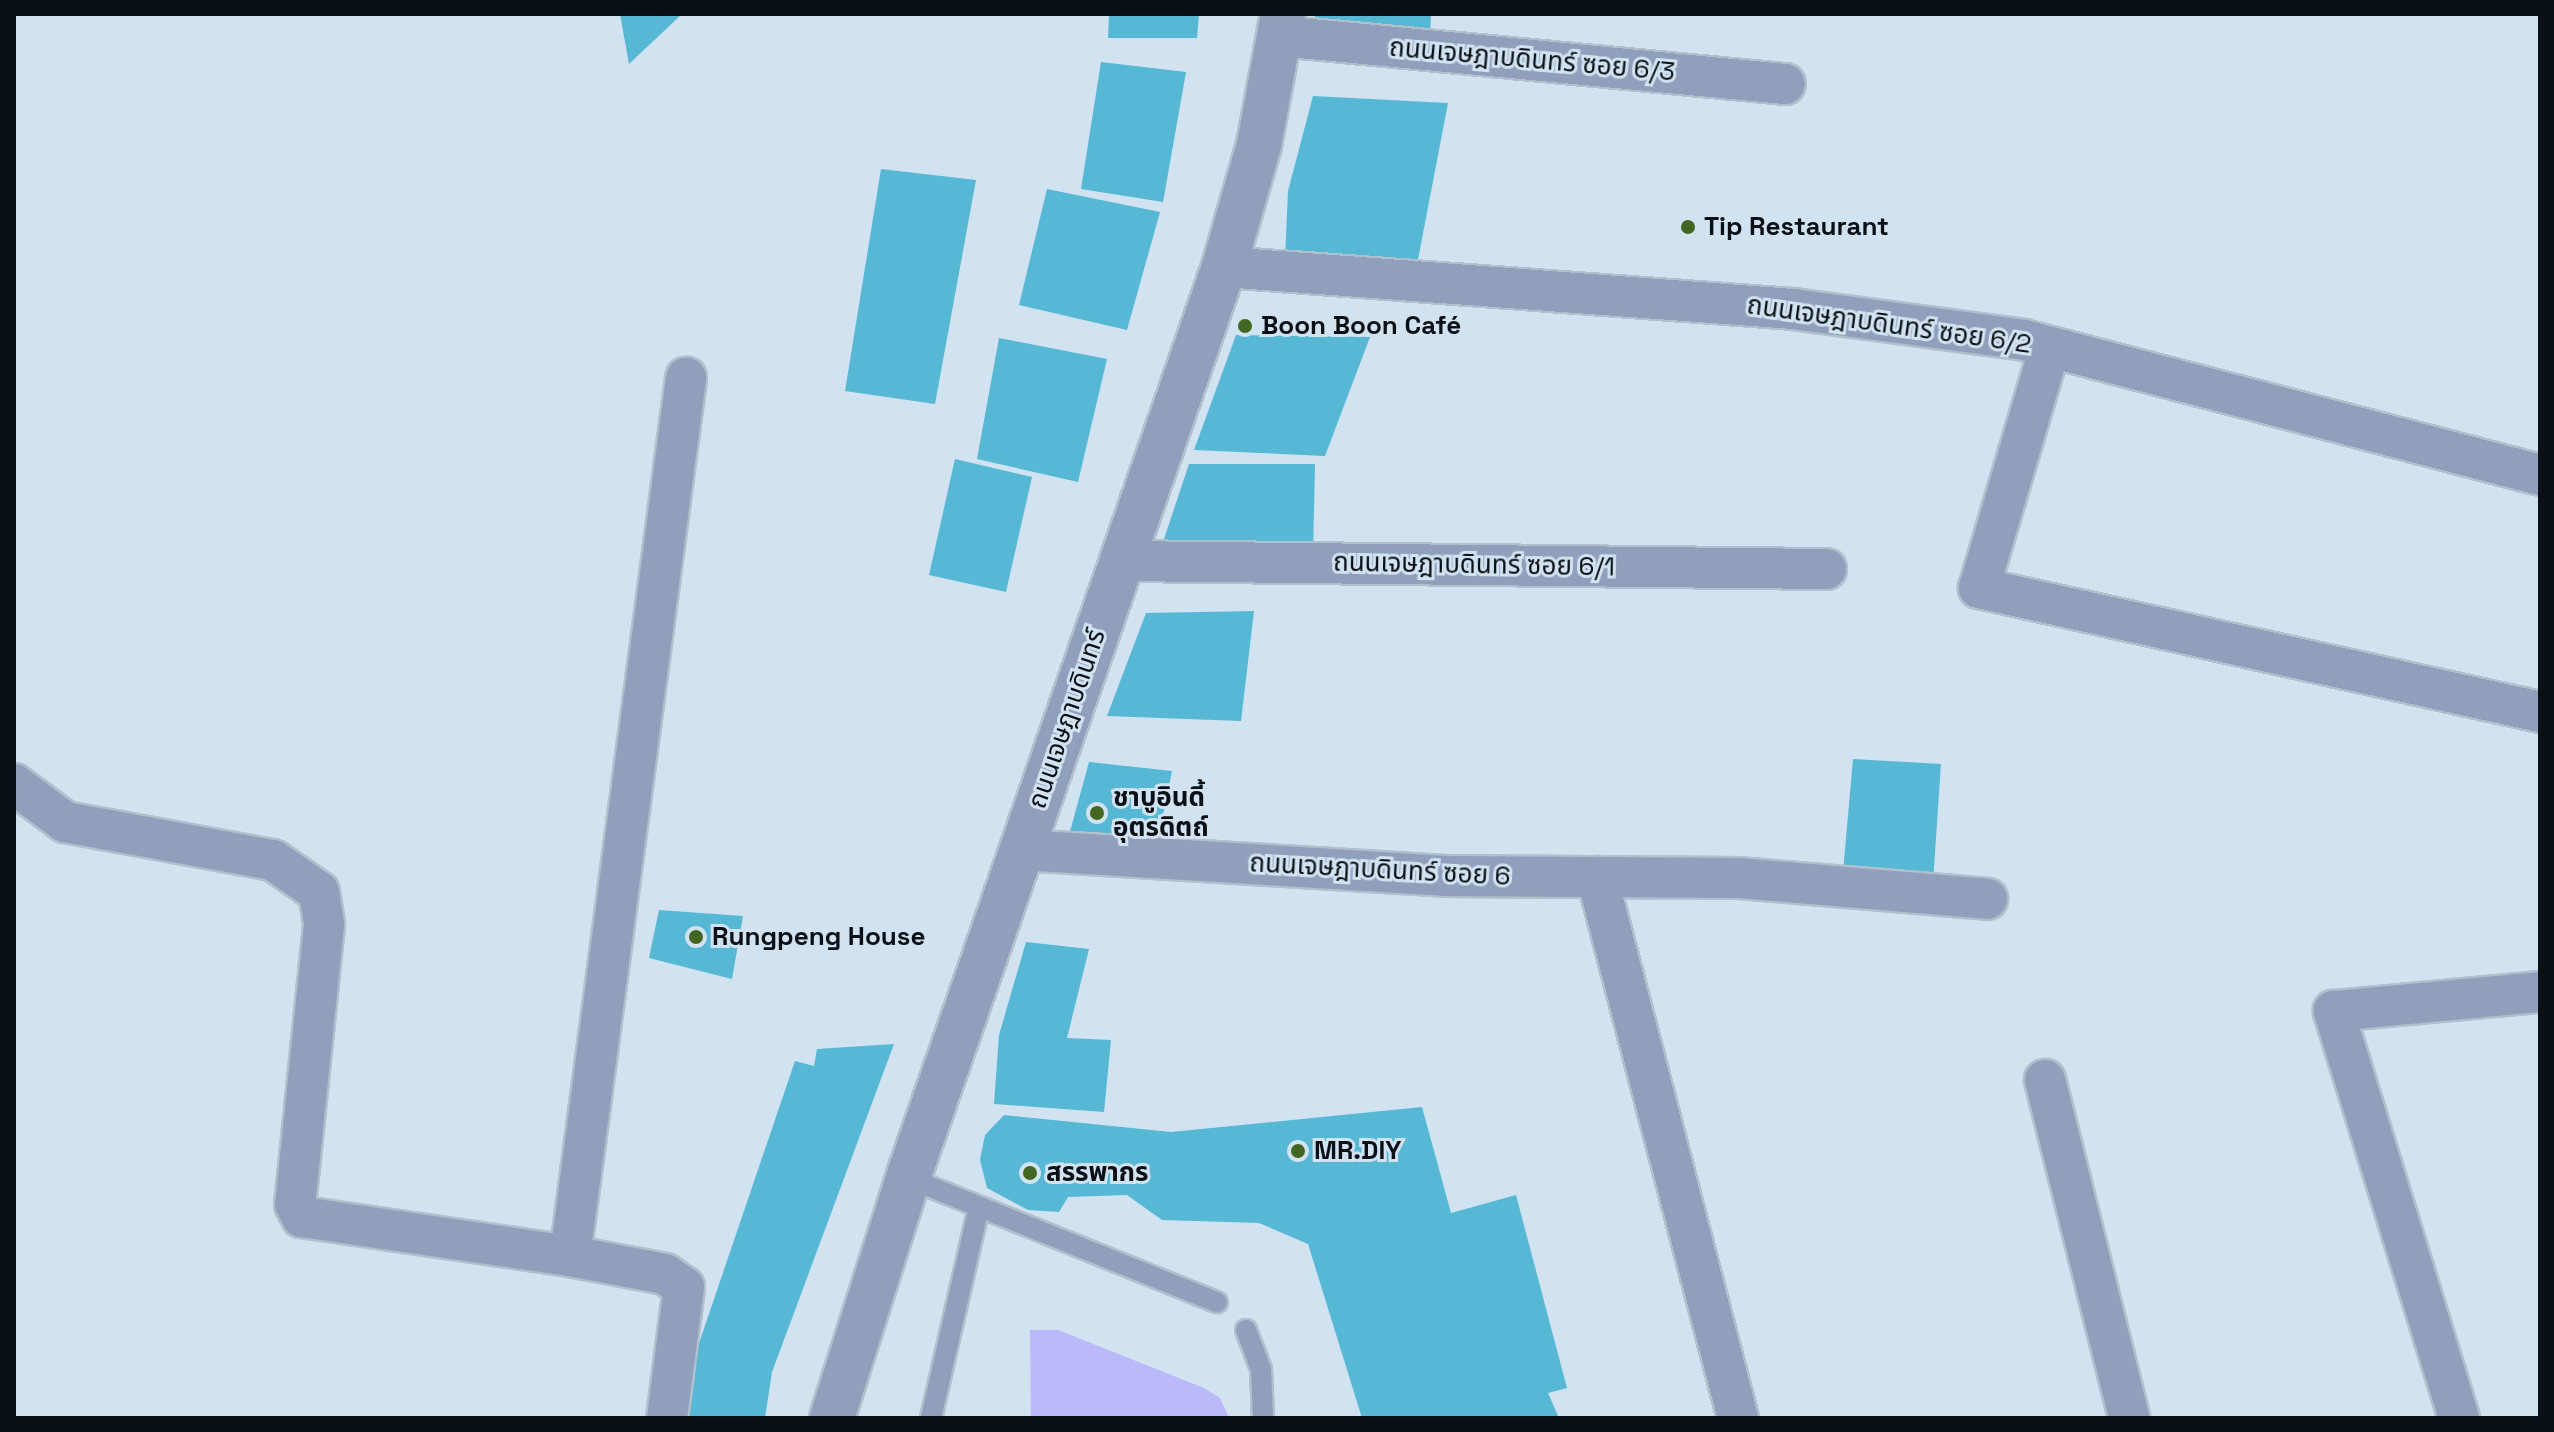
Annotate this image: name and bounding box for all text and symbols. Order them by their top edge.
street label: ถนนเจษฎาบดินทร์ ซอย 6/3 [1388,32,1676,88]
place label: Tip Restaurant [1704,211,1889,243]
marker: Tip Restaurant [1679,218,1697,236]
street label: ถนนเจษฎาบดินทร์ ซอย 6/2 [1745,290,2033,360]
place label: Boon Boon Café [1261,310,1461,342]
marker: Boon Boon Café [1236,317,1254,335]
street label: ถนนเจษฎาบดินทร์ ซอย 6/1 [1333,547,1615,583]
street label: ถนนเจษฎาบดินทร์ [1022,625,1112,813]
place label: ชาบูอินดี้ อุตรดิตถ์ [1113,782,1209,844]
marker: ชาบูอินดี้ อุตรดิตถ์ [1088,804,1106,822]
street label: ถนนเจษฎาบดินทร์ ซอย 6 [1249,848,1511,892]
place label: Rungpeng House [712,921,925,953]
marker: Rungpeng House [687,928,705,946]
place label: MR.DIY [1314,1135,1402,1167]
marker: MR.DIY [1289,1142,1307,1160]
place label: สรรพากร [1046,1157,1148,1189]
marker: สรรพากร [1021,1164,1039,1182]

